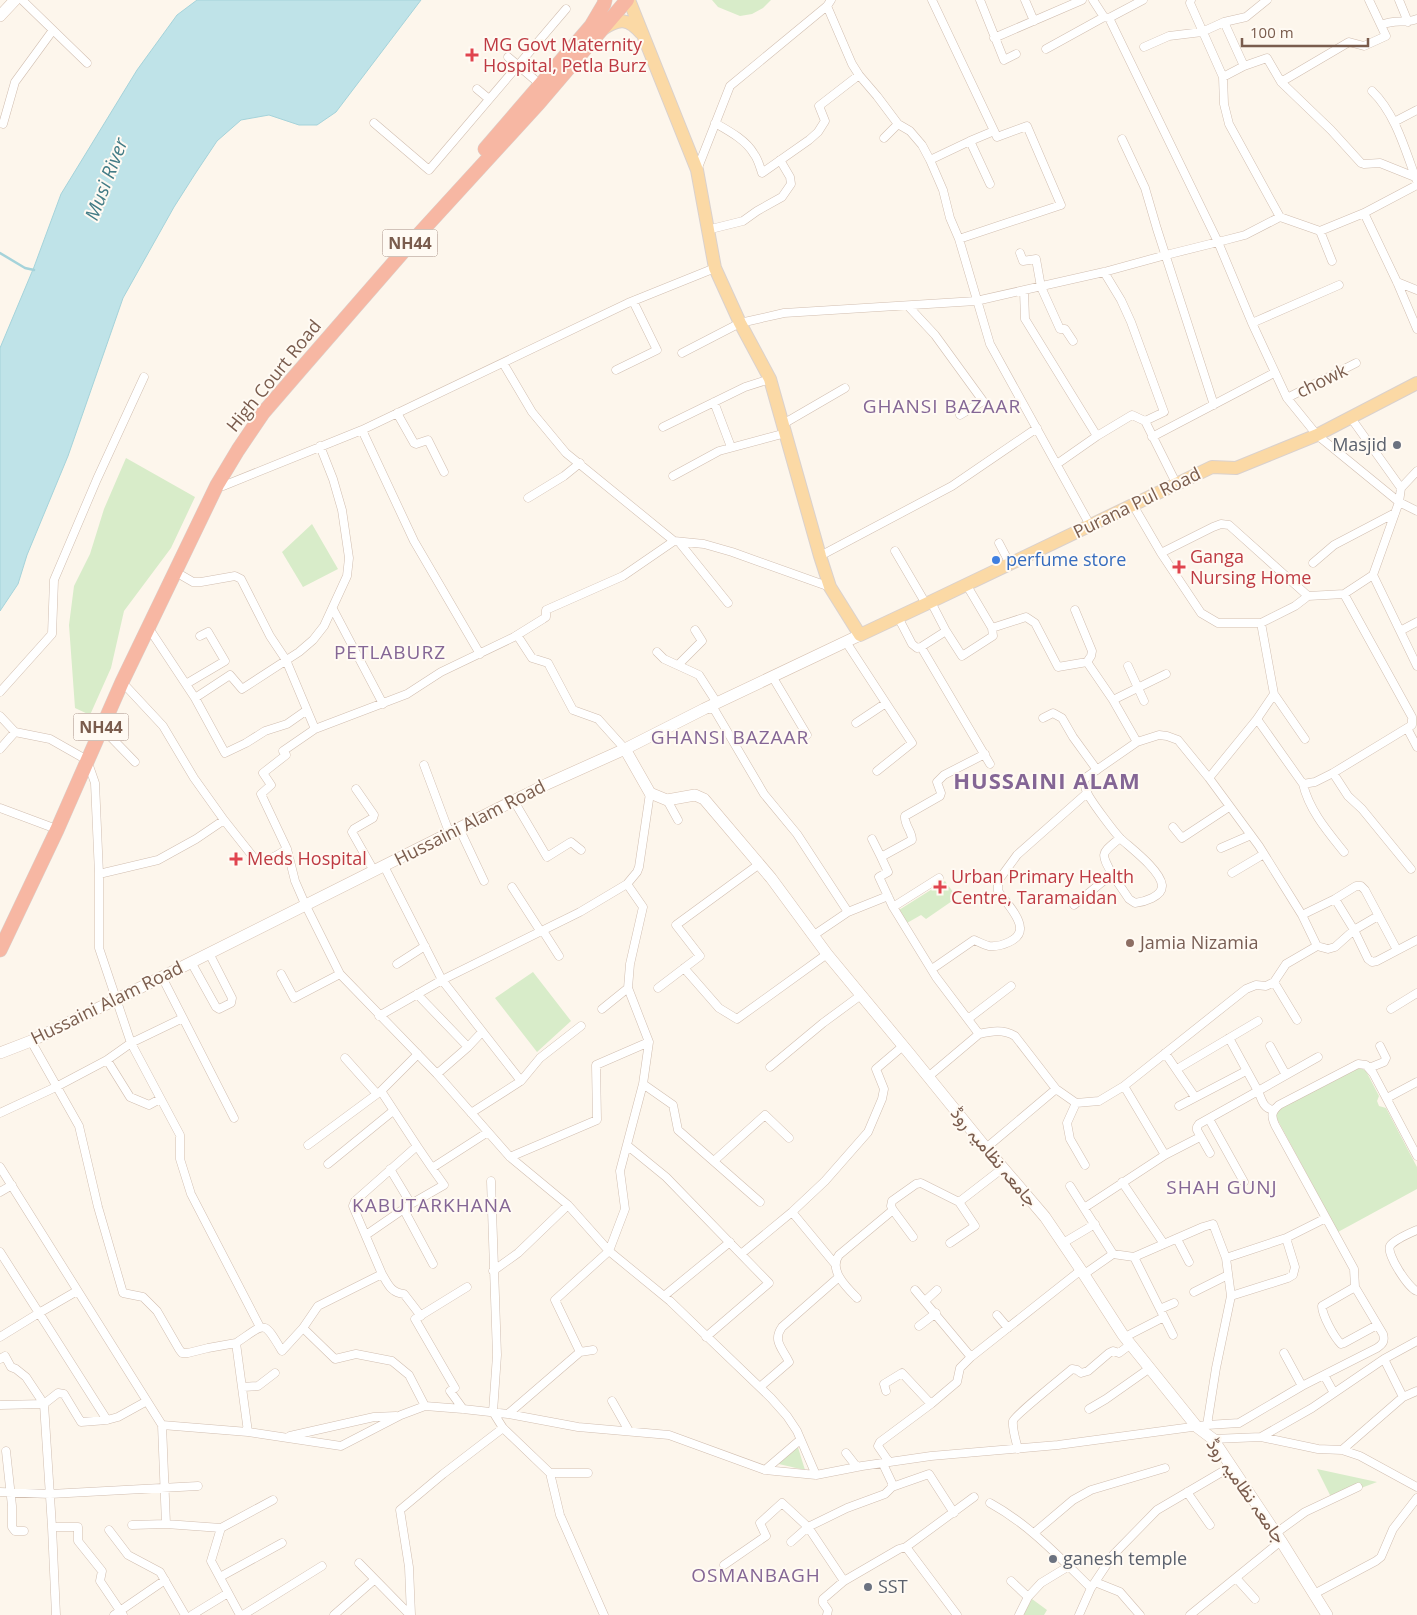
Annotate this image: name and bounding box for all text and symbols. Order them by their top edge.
scale bar [1242,15,1368,47]
text: 100 m [1250,22,1294,42]
place label: MG Govt Maternity Hospital, Petla Burz [483,32,647,77]
marker: MG Govt Maternity Hospital, Petla Burz [465,48,479,62]
water label: Musi River [78,133,134,224]
road number: NH44 [382,230,438,256]
street label: High Court Road [220,314,326,437]
street label: chowk [1292,357,1352,403]
district label: GHANSI BAZAAR [863,393,1021,419]
place label: Masjid [1332,432,1387,456]
marker: Masjid [1391,439,1403,451]
street label: Purana Pul Road [1069,461,1204,543]
place label: Ganga Nursing Home [1190,544,1311,589]
place label: perfume store [1006,547,1126,571]
marker: perfume store [990,554,1002,566]
marker: Ganga Nursing Home [1172,560,1186,574]
district label: PETLABURZ [334,639,446,665]
road number: NH44 [74,714,128,740]
district label: GHANSI BAZAAR [651,724,809,750]
district label: HUSSAINI ALAM [953,765,1141,795]
street label: Hussaini Alam Road [390,774,549,871]
place label: Meds Hospital [247,846,367,870]
marker: Meds Hospital [229,852,243,866]
place label: Urban Primary Health Centre, Taramaidan [951,864,1134,909]
marker: Urban Primary Health Centre, Taramaidan [933,880,947,894]
place label: Jamia Nizamia [1138,930,1258,954]
marker: Jamia Nizamia [1124,937,1136,949]
street label: Hussaini Alam Road [26,955,187,1049]
street label: جامعہ نظامیہ روڈ [946,1101,1044,1211]
district label: SHAH GUNJ [1166,1174,1278,1200]
district label: KABUTARKHANA [352,1192,512,1218]
street label: جامعہ نظامیہ روڈ [1202,1433,1292,1548]
place label: ganesh temple [1063,1546,1187,1570]
marker: ganesh temple [1047,1553,1059,1565]
district label: OSMANBAGH [691,1562,821,1588]
place label: SST [878,1574,908,1598]
marker: SST [862,1581,874,1593]

